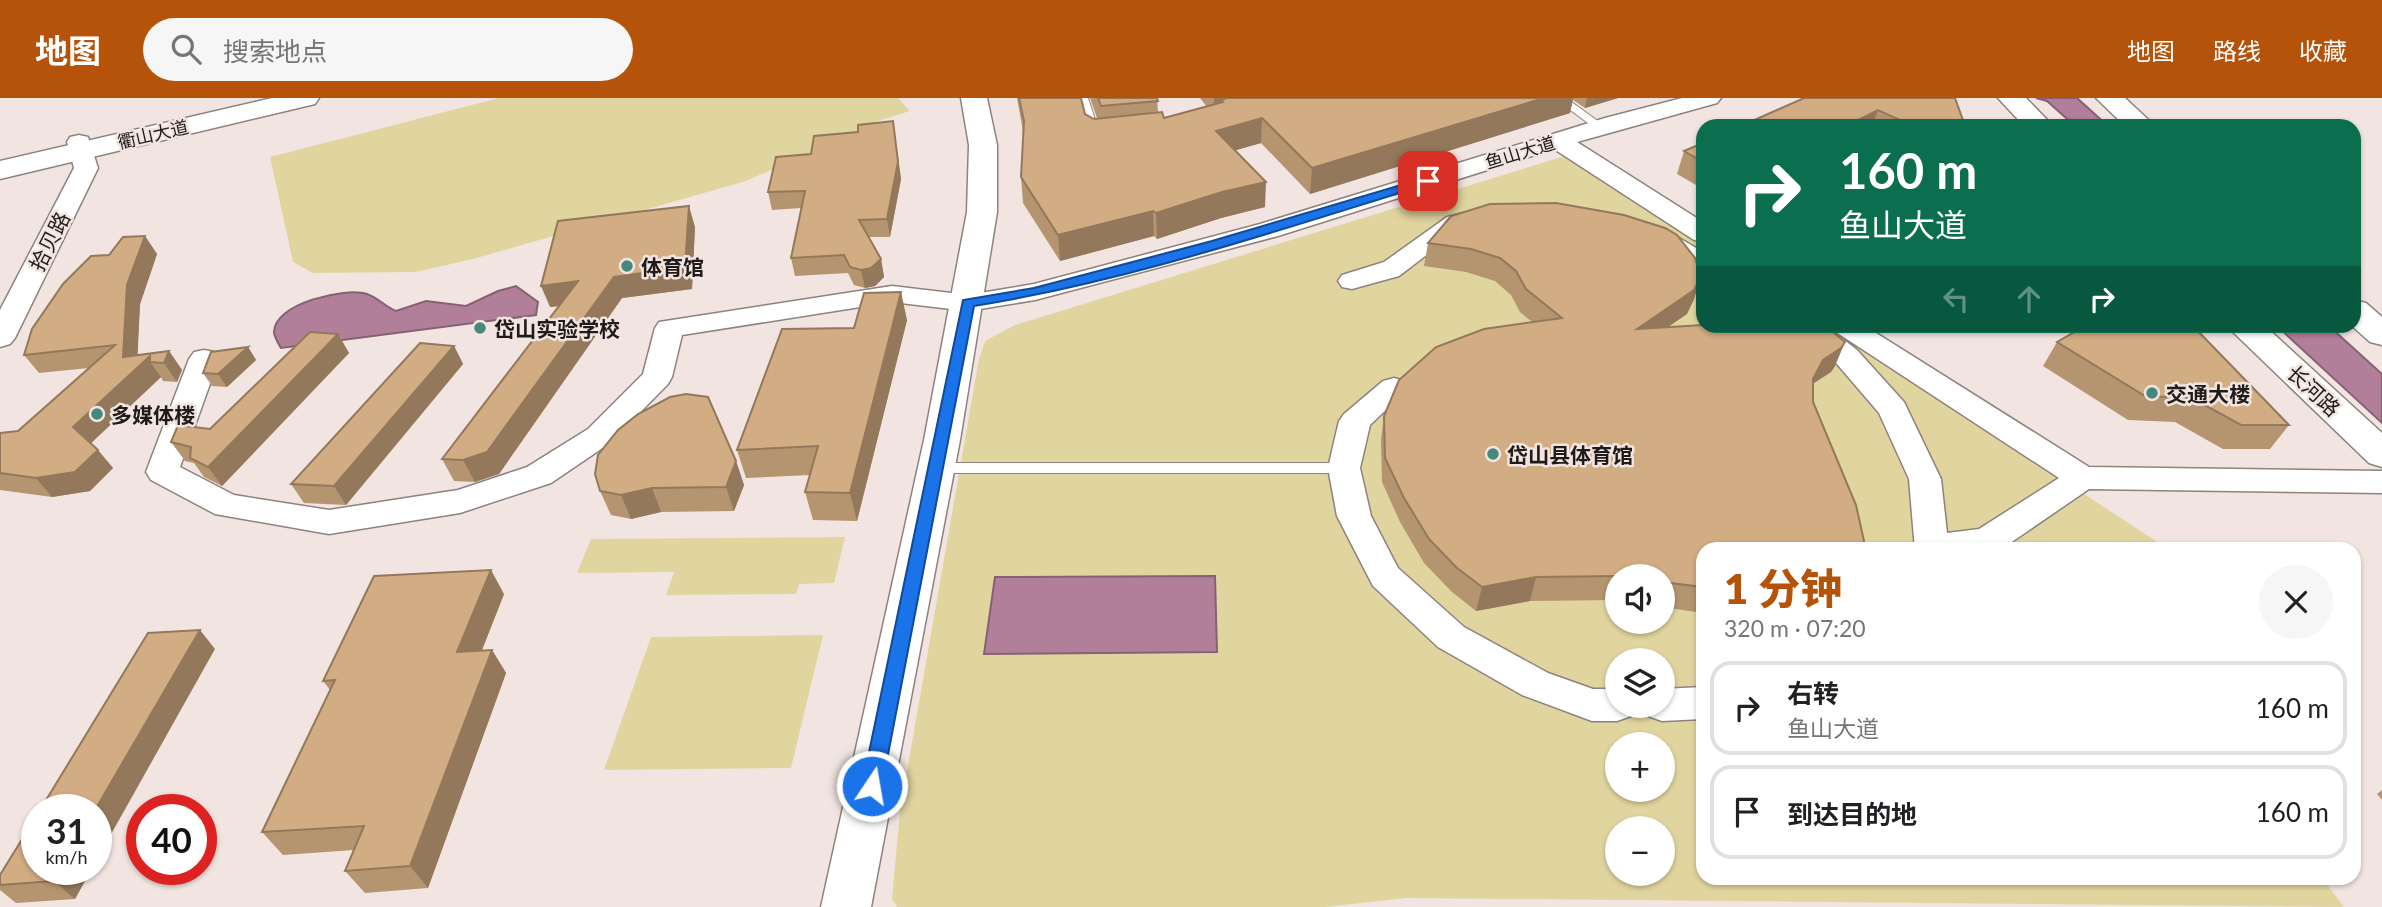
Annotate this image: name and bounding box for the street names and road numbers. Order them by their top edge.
street label: 衢山大道 [115,115,191,153]
street label: 鱼山大道 [1482,131,1558,173]
street label: 拾贝路 [24,207,74,275]
street label: 长河路 [2282,359,2346,421]

